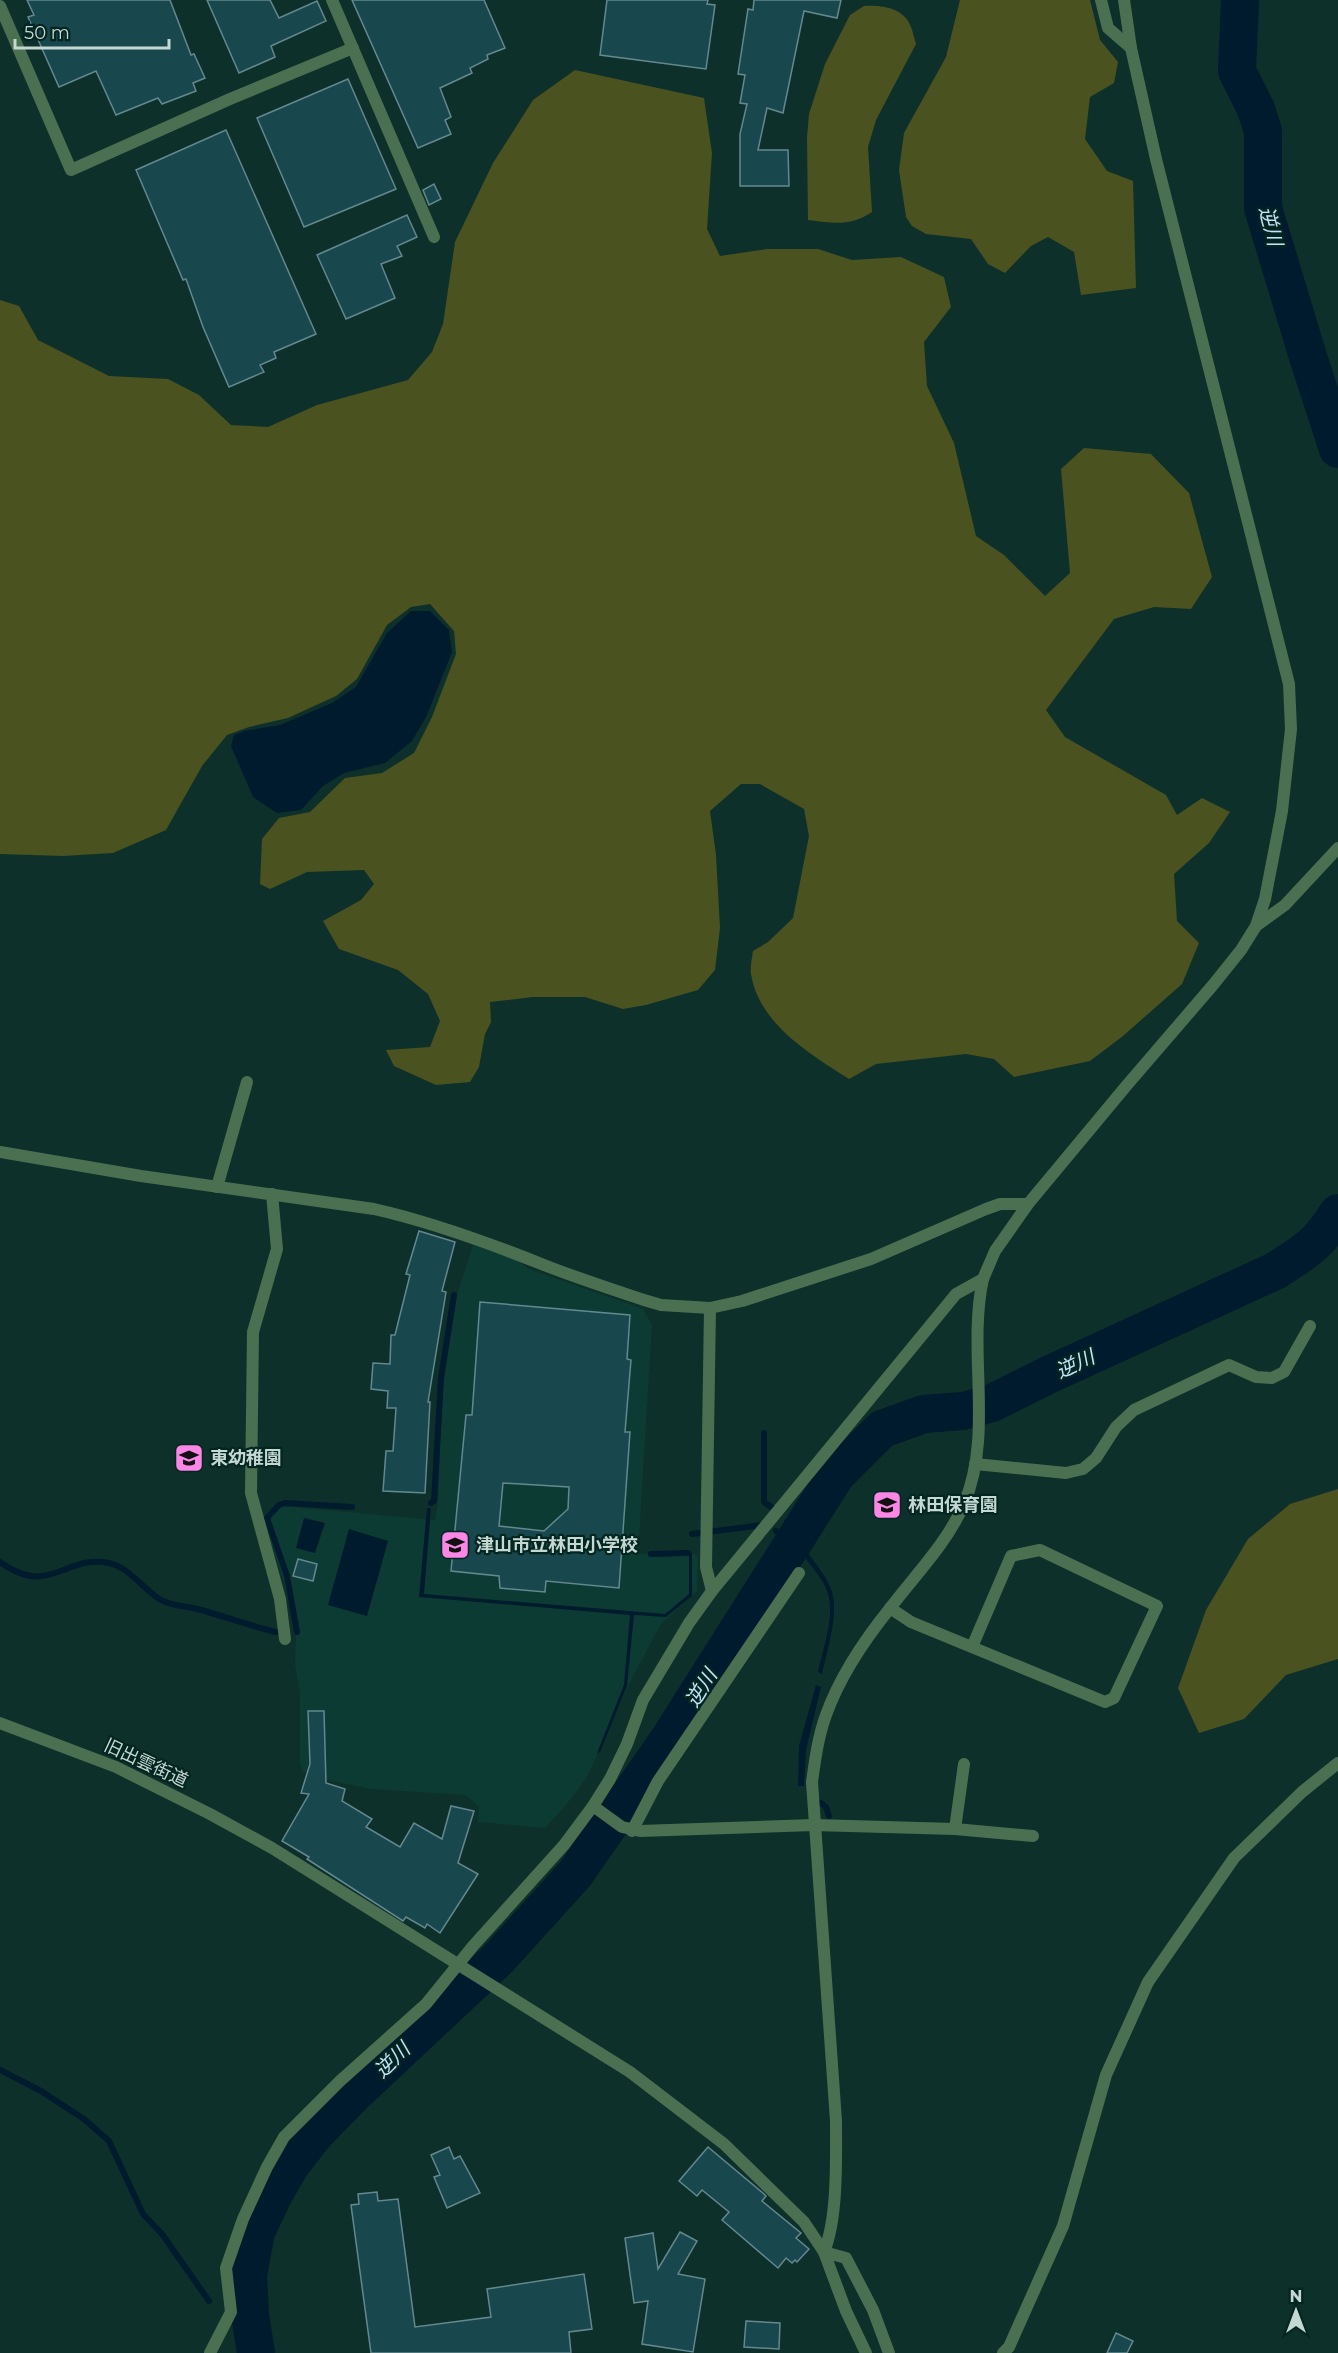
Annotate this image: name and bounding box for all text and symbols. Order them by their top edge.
scale bar [15,12,170,50]
text: 50 m [24,22,70,44]
water label: 逆川 [1255,204,1288,250]
water label: 逆川 [1052,1344,1100,1383]
school or university icon: 東幼稚園 [173,1442,205,1474]
place label: 東幼稚園 [210,1447,282,1469]
school or university icon: 林田保育園 [871,1489,903,1521]
place label: 林田保育園 [908,1494,998,1516]
school or university icon: 津山市立林田小学校 [439,1529,471,1561]
place label: 津山市立林田小学校 [476,1534,638,1556]
water label: 逆川 [680,1663,723,1711]
street label: 旧出雲街道 [101,1734,191,1792]
water label: 逆川 [369,2036,416,2083]
north arrow [1266,2281,1326,2341]
text: N [1290,2287,1302,2306]

